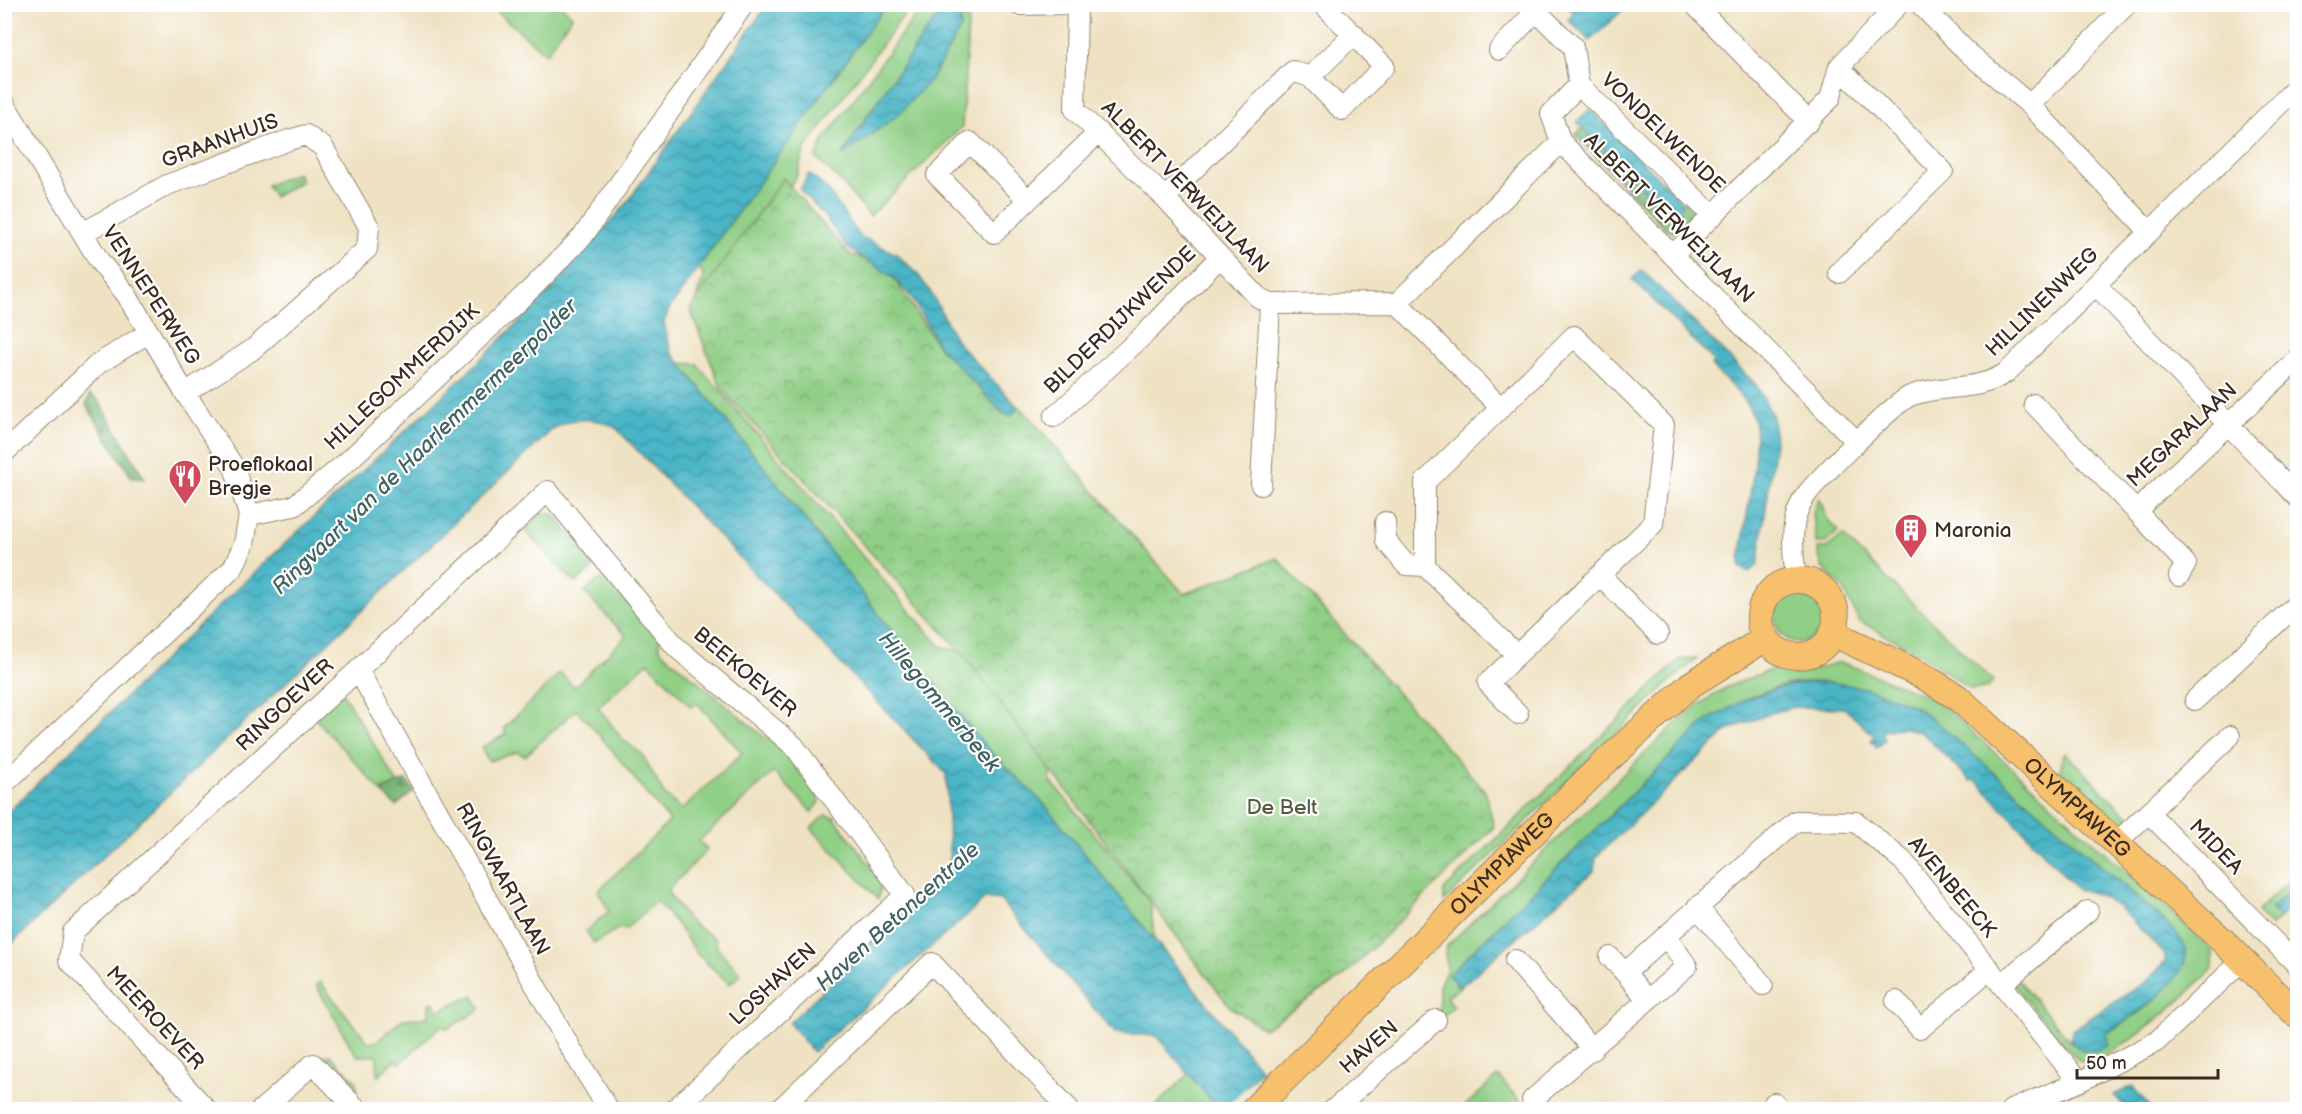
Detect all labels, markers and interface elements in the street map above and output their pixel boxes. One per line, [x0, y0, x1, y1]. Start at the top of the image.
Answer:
street label: VONDELWENDE [1596, 68, 1730, 198]
street label: ALBERT VERWEIJLAAN [1096, 95, 1274, 279]
street label: GRAANHUIS [158, 108, 282, 174]
street label: ALBERT VERWEIJLAAN [1579, 128, 1759, 308]
street label: VENNEPERWEG [97, 221, 206, 370]
street label: BILDERDIJKWENDE [1039, 241, 1201, 399]
street label: HILLINENWEG [1981, 242, 2104, 362]
water label: Ringvaart van de Haarlemmermeerpolder [267, 292, 585, 601]
street label: HILLEGOMMERDIJK [319, 298, 485, 455]
street label: MEGARALAAN [2122, 378, 2242, 492]
place label: Proeflokaal Bregje [208, 452, 313, 501]
restaurant icon: Proeflokaal Bregje [167, 458, 203, 505]
building icon: Maronia [1893, 512, 1929, 559]
place label: Maronia [1934, 518, 2012, 543]
street label: BEEKOEVER [688, 622, 802, 722]
water label: Hillegommerbeek [872, 626, 1006, 779]
street label: RINGOEVER [231, 653, 339, 757]
street label: OLYMPIAWEG [2019, 752, 2136, 863]
park label: De Belt [1246, 795, 1318, 820]
street label: RINGVAARTLAAN [451, 798, 555, 960]
street label: OLYMPIAWEG [1445, 807, 1559, 921]
street label: MIDEA [2184, 814, 2248, 880]
street label: AVENBEECK [1903, 832, 2002, 943]
water label: Haven Betoncentrale [811, 836, 985, 998]
street label: LOSHAVEN [725, 938, 821, 1030]
street label: MEEROEVER [101, 961, 209, 1075]
street label: HAVEN [1335, 1015, 1403, 1079]
scale bar [2077, 1042, 2218, 1080]
text: 50 m [2086, 1053, 2127, 1074]

